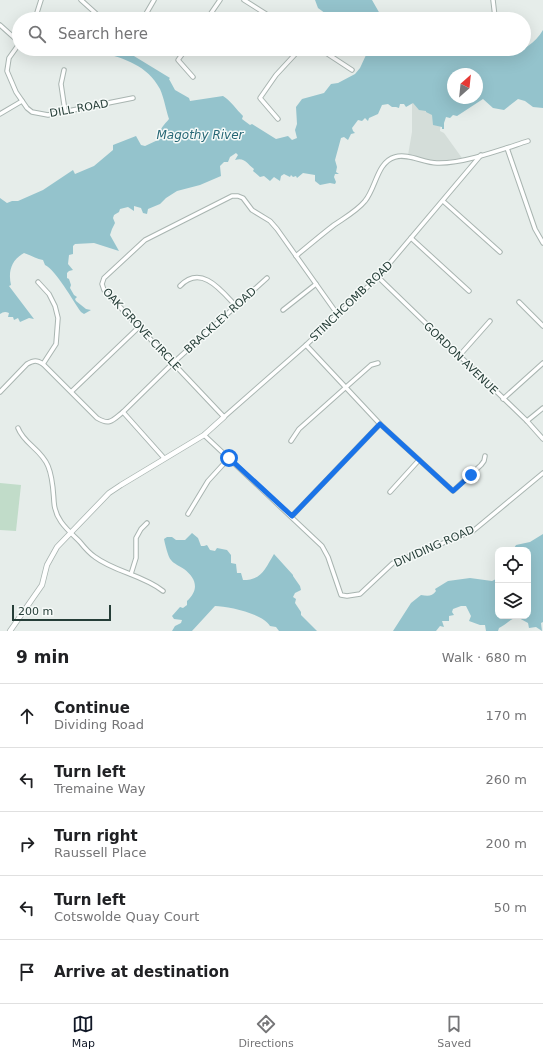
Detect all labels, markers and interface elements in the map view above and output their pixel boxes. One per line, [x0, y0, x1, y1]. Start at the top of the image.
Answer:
search box [12, 12, 531, 56]
icon: search [26, 23, 48, 45]
text: Search here [58, 25, 148, 43]
north arrow [447, 68, 483, 104]
street label: DILL ROAD [49, 97, 110, 120]
water label: Magothy River [157, 128, 245, 142]
street label: STINCHCOMB ROAD [307, 258, 395, 344]
street label: OAK GROVE CIRCLE [100, 285, 183, 373]
street label: BRACKLEY ROAD [182, 285, 259, 356]
street label: GORDON AVENUE [421, 320, 501, 397]
route start [220, 449, 238, 467]
route end [462, 466, 480, 484]
street label: DIVIDING ROAD [392, 523, 476, 570]
map controls [495, 547, 531, 619]
button: locate [495, 547, 531, 583]
button: layers [495, 583, 531, 619]
scale bar [12, 603, 111, 622]
text: 200 m [18, 605, 53, 618]
text: 9 min [16, 647, 69, 667]
text: Walk · 680 m [442, 650, 527, 665]
text: Continue [54, 699, 130, 717]
icon: ahead [16, 705, 38, 727]
text: 170 m [485, 708, 527, 723]
text: Dividing Road [54, 717, 144, 732]
text: Turn left [54, 763, 126, 781]
icon: left [16, 769, 38, 791]
text: 260 m [485, 772, 527, 787]
text: Tremaine Way [54, 781, 145, 796]
text: Turn right [54, 827, 138, 845]
icon: right [16, 833, 38, 855]
text: 200 m [485, 836, 527, 851]
text: Raussell Place [54, 845, 146, 860]
text: Turn left [54, 891, 126, 909]
icon: left [16, 897, 38, 919]
text: 50 m [494, 900, 527, 915]
text: Cotswolde Quay Court [54, 909, 199, 924]
icon: arrive [16, 961, 38, 983]
text: Arrive at destination [54, 963, 229, 981]
tab: Map [72, 1013, 95, 1050]
tab: Directions [238, 1013, 294, 1050]
tab: Saved [437, 1013, 471, 1050]

